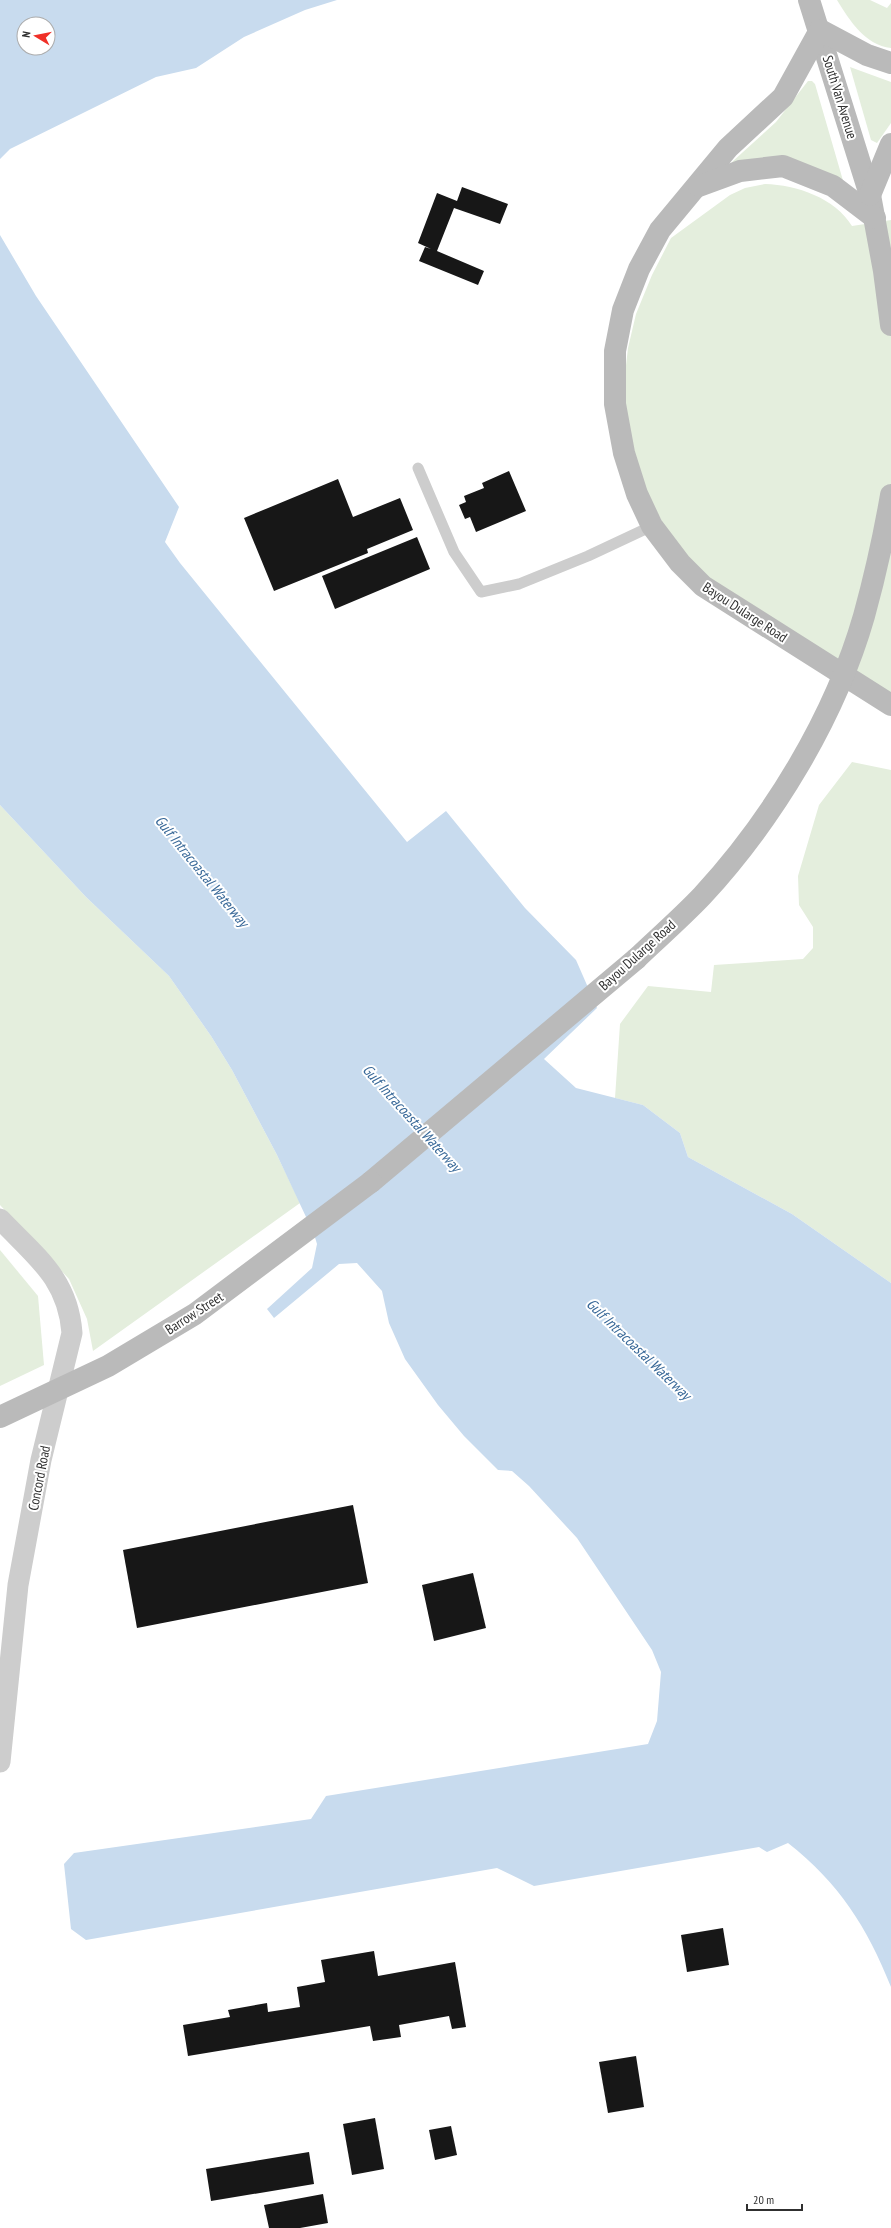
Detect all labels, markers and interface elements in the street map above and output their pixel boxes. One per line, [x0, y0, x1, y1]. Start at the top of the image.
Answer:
north arrow [16, 16, 56, 56]
text: N [19, 30, 34, 38]
street label: South Van Avenue [819, 53, 861, 141]
street label: Bayou Dularge Road [699, 578, 791, 646]
water label: Gulf Intracoastal Waterway [151, 811, 254, 933]
street label: Bayou Dularge Road [595, 916, 679, 994]
water label: Gulf Intracoastal Waterway [359, 1060, 467, 1177]
street label: Barrow Street [162, 1287, 227, 1338]
water label: Gulf Intracoastal Waterway [583, 1294, 697, 1406]
street label: Concord Road [24, 1444, 54, 1512]
scale bar [747, 2186, 802, 2212]
text: 20 m [753, 2192, 774, 2207]

